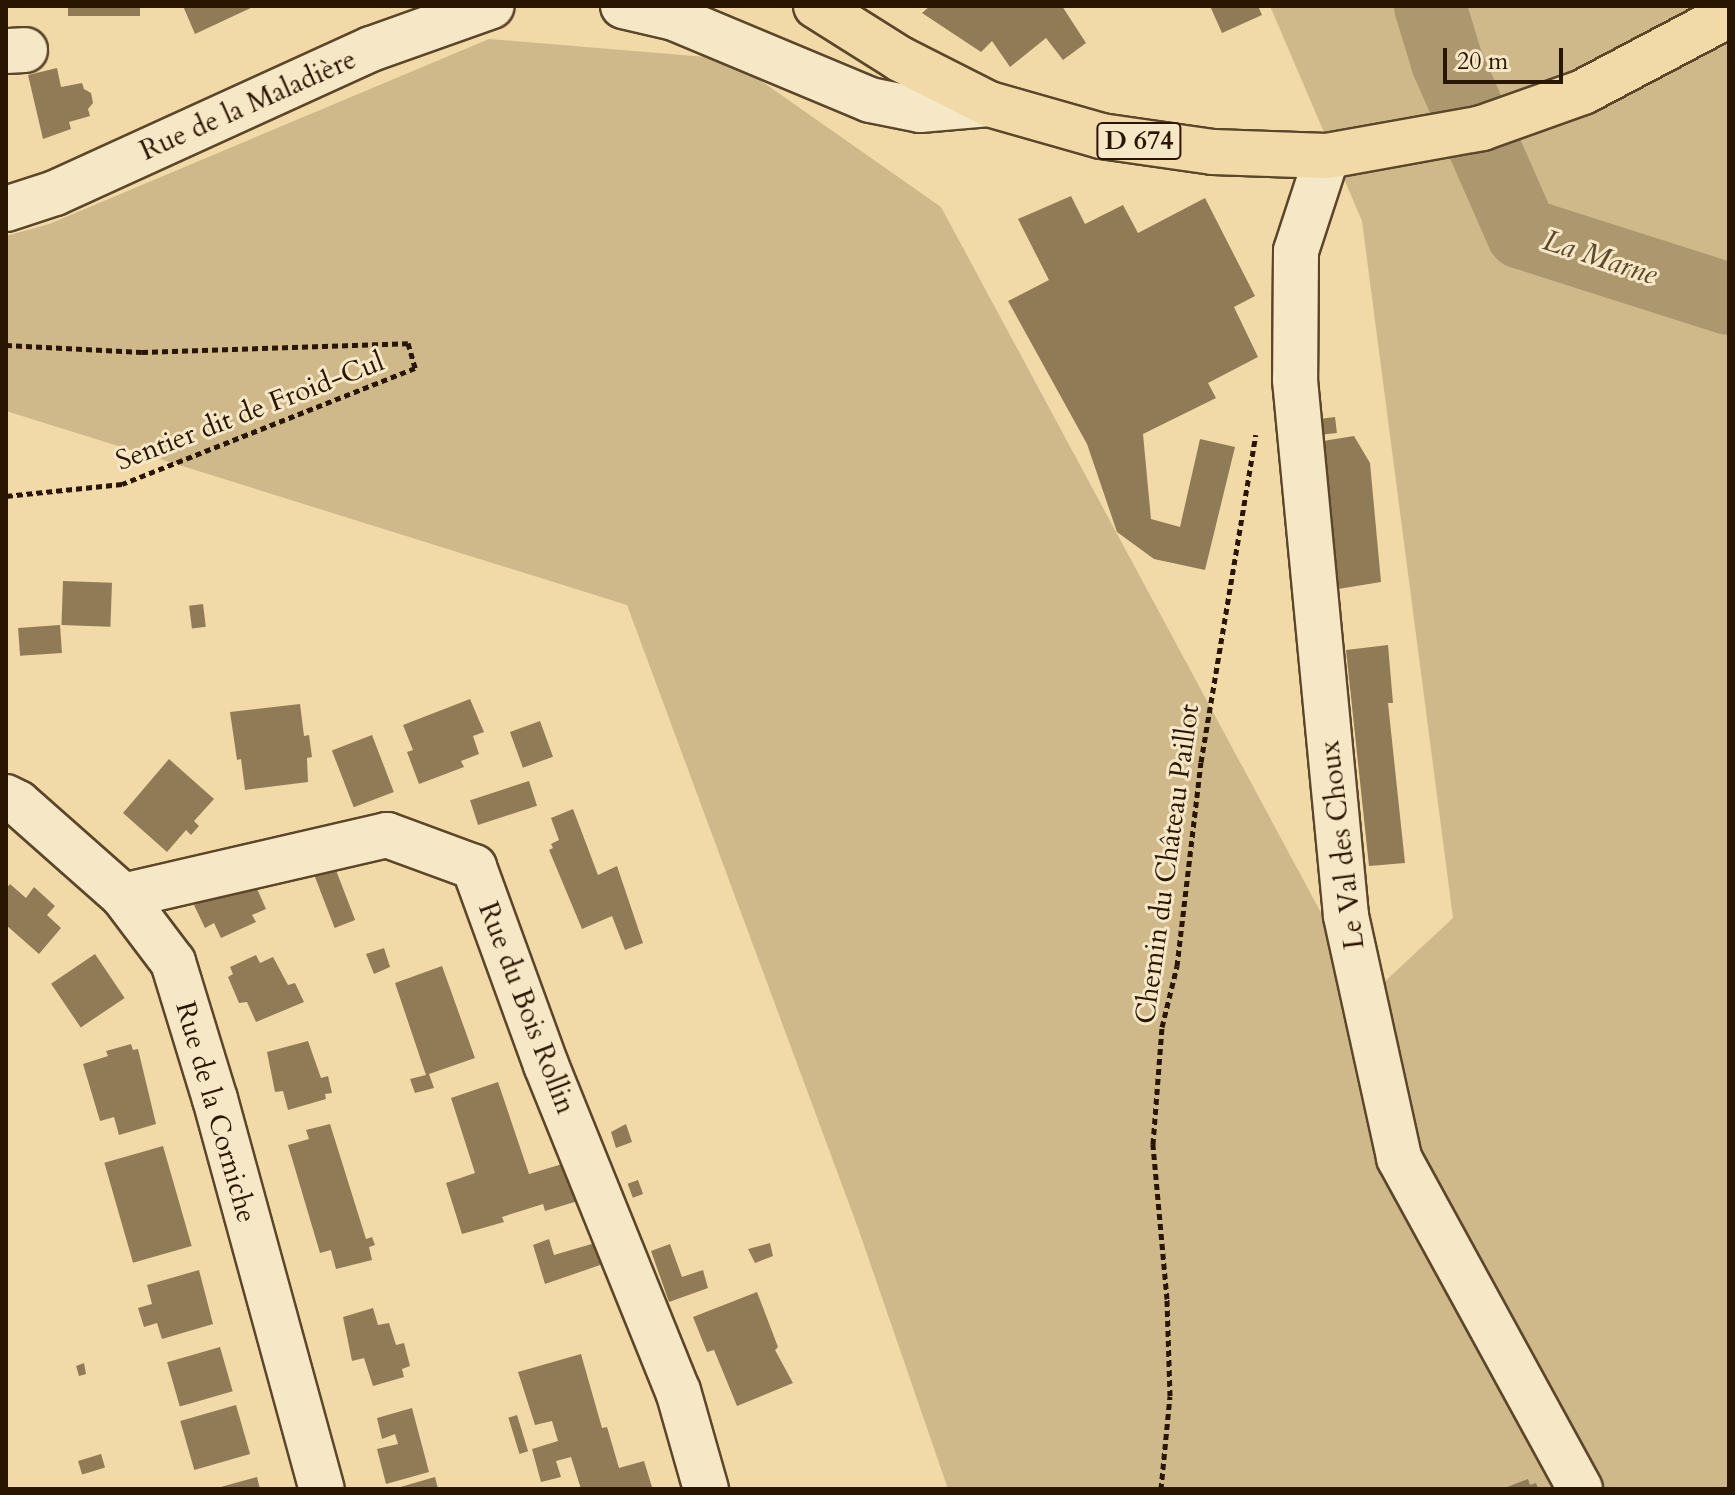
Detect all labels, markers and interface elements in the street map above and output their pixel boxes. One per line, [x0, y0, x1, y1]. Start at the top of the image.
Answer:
scale bar [1447, 32, 1567, 82]
street label: Rue de la Maladière [135, 42, 361, 168]
text: 20 m [1457, 45, 1508, 78]
road number: D 674 [1095, 119, 1183, 163]
water label: La Marne [1538, 223, 1662, 293]
street label: Sentier dit de Froid-Cul [111, 344, 389, 478]
street label: Chemin du Château Paillot [1128, 702, 1206, 1026]
street label: Le Val des Choux [1313, 739, 1371, 951]
street label: Rue du Bois Rollin [471, 897, 583, 1119]
street label: Rue de la Corniche [168, 998, 264, 1226]

